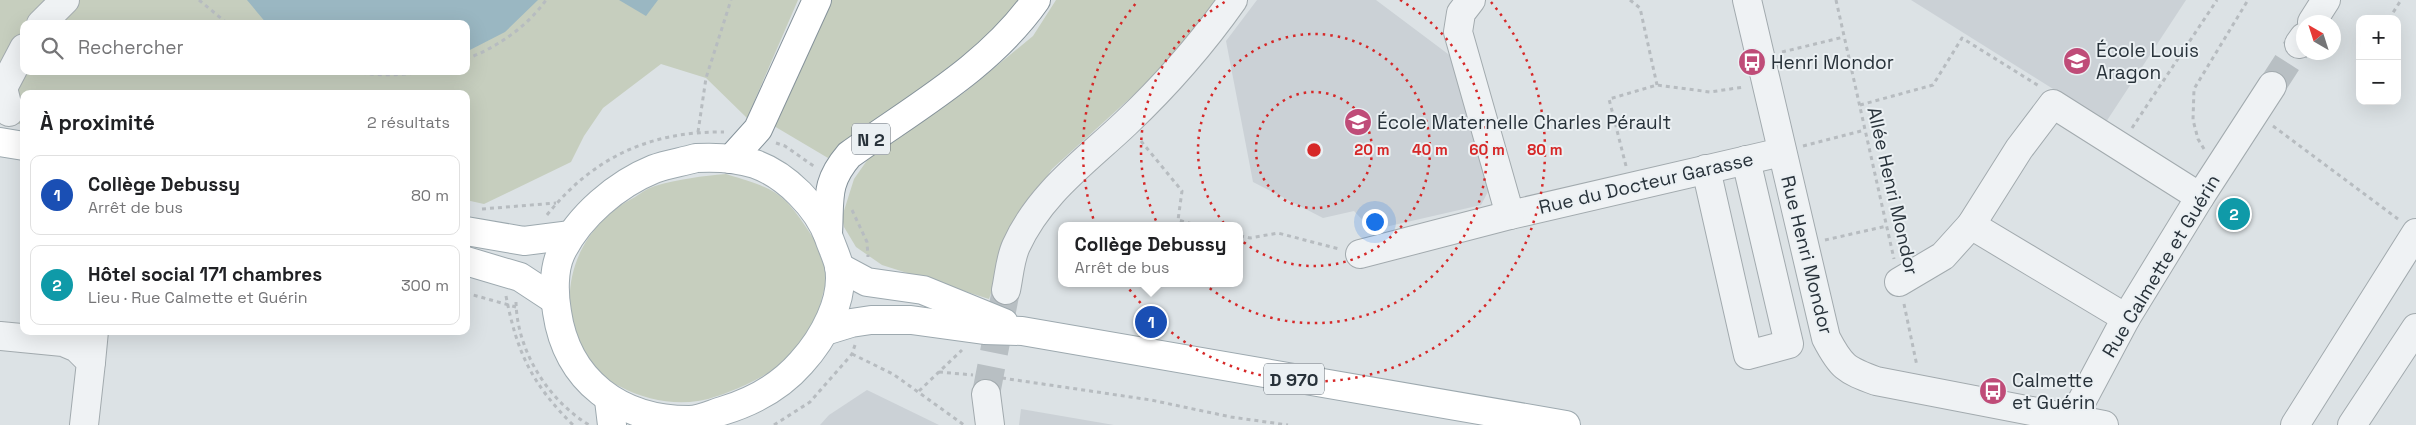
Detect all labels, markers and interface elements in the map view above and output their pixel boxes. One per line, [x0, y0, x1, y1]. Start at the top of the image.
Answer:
north arrow [2296, 15, 2341, 60]
map controls [2356, 15, 2401, 105]
button: + [2356, 15, 2401, 60]
search box [20, 20, 470, 75]
icon: search [38, 34, 66, 62]
text: Rechercher [78, 35, 184, 60]
place label: École Louis Aragon [2096, 38, 2199, 85]
school or university icon: École Louis Aragon [2062, 46, 2092, 76]
bus stop icon: Henri Mondor [1737, 47, 1767, 77]
place label: Henri Mondor [1771, 50, 1894, 75]
button: − [2356, 60, 2401, 105]
street label: Allée Henri Mondor [1862, 105, 1924, 277]
school or university icon: École Maternelle Charles Pérault [1343, 107, 1373, 137]
text: À proximité [40, 109, 155, 136]
place label: École Maternelle Charles Pérault [1377, 110, 1671, 135]
text: 2 résultats [367, 112, 450, 133]
road number: N 2 [852, 124, 890, 154]
text: 20 m [1354, 140, 1390, 159]
text: 40 m [1412, 140, 1448, 159]
text: 60 m [1469, 140, 1505, 159]
text: 80 m [1527, 140, 1563, 159]
centre of rings [1305, 141, 1323, 159]
street label: Rue du Docteur Garasse [1536, 146, 1756, 220]
street label: Rue Calmette et Guérin [2096, 170, 2226, 362]
text: Collège Debussy [88, 172, 240, 197]
street label: Rue Henri Mondor [1775, 173, 1839, 337]
text: 1 [53, 185, 61, 206]
text: 80 m [411, 185, 449, 206]
pin: 2 [2218, 195, 2250, 233]
text: Arrêt de bus [88, 197, 183, 218]
your location [1362, 209, 1388, 235]
popup [1058, 222, 1243, 287]
text: Collège Debussy [1075, 232, 1226, 257]
text: Arrêt de bus [1075, 257, 1169, 278]
text: Hôtel social 171 chambres [88, 262, 322, 287]
text: 2 [52, 275, 62, 296]
text: 300 m [401, 275, 449, 296]
text: Lieu · Rue Calmette et Guérin [88, 287, 308, 308]
pin: 1 [1135, 303, 1167, 341]
road number: D 970 [1264, 364, 1324, 394]
place label: Calmette et Guérin [2012, 368, 2095, 415]
bus stop icon: Calmette et Guérin [1978, 376, 2008, 406]

